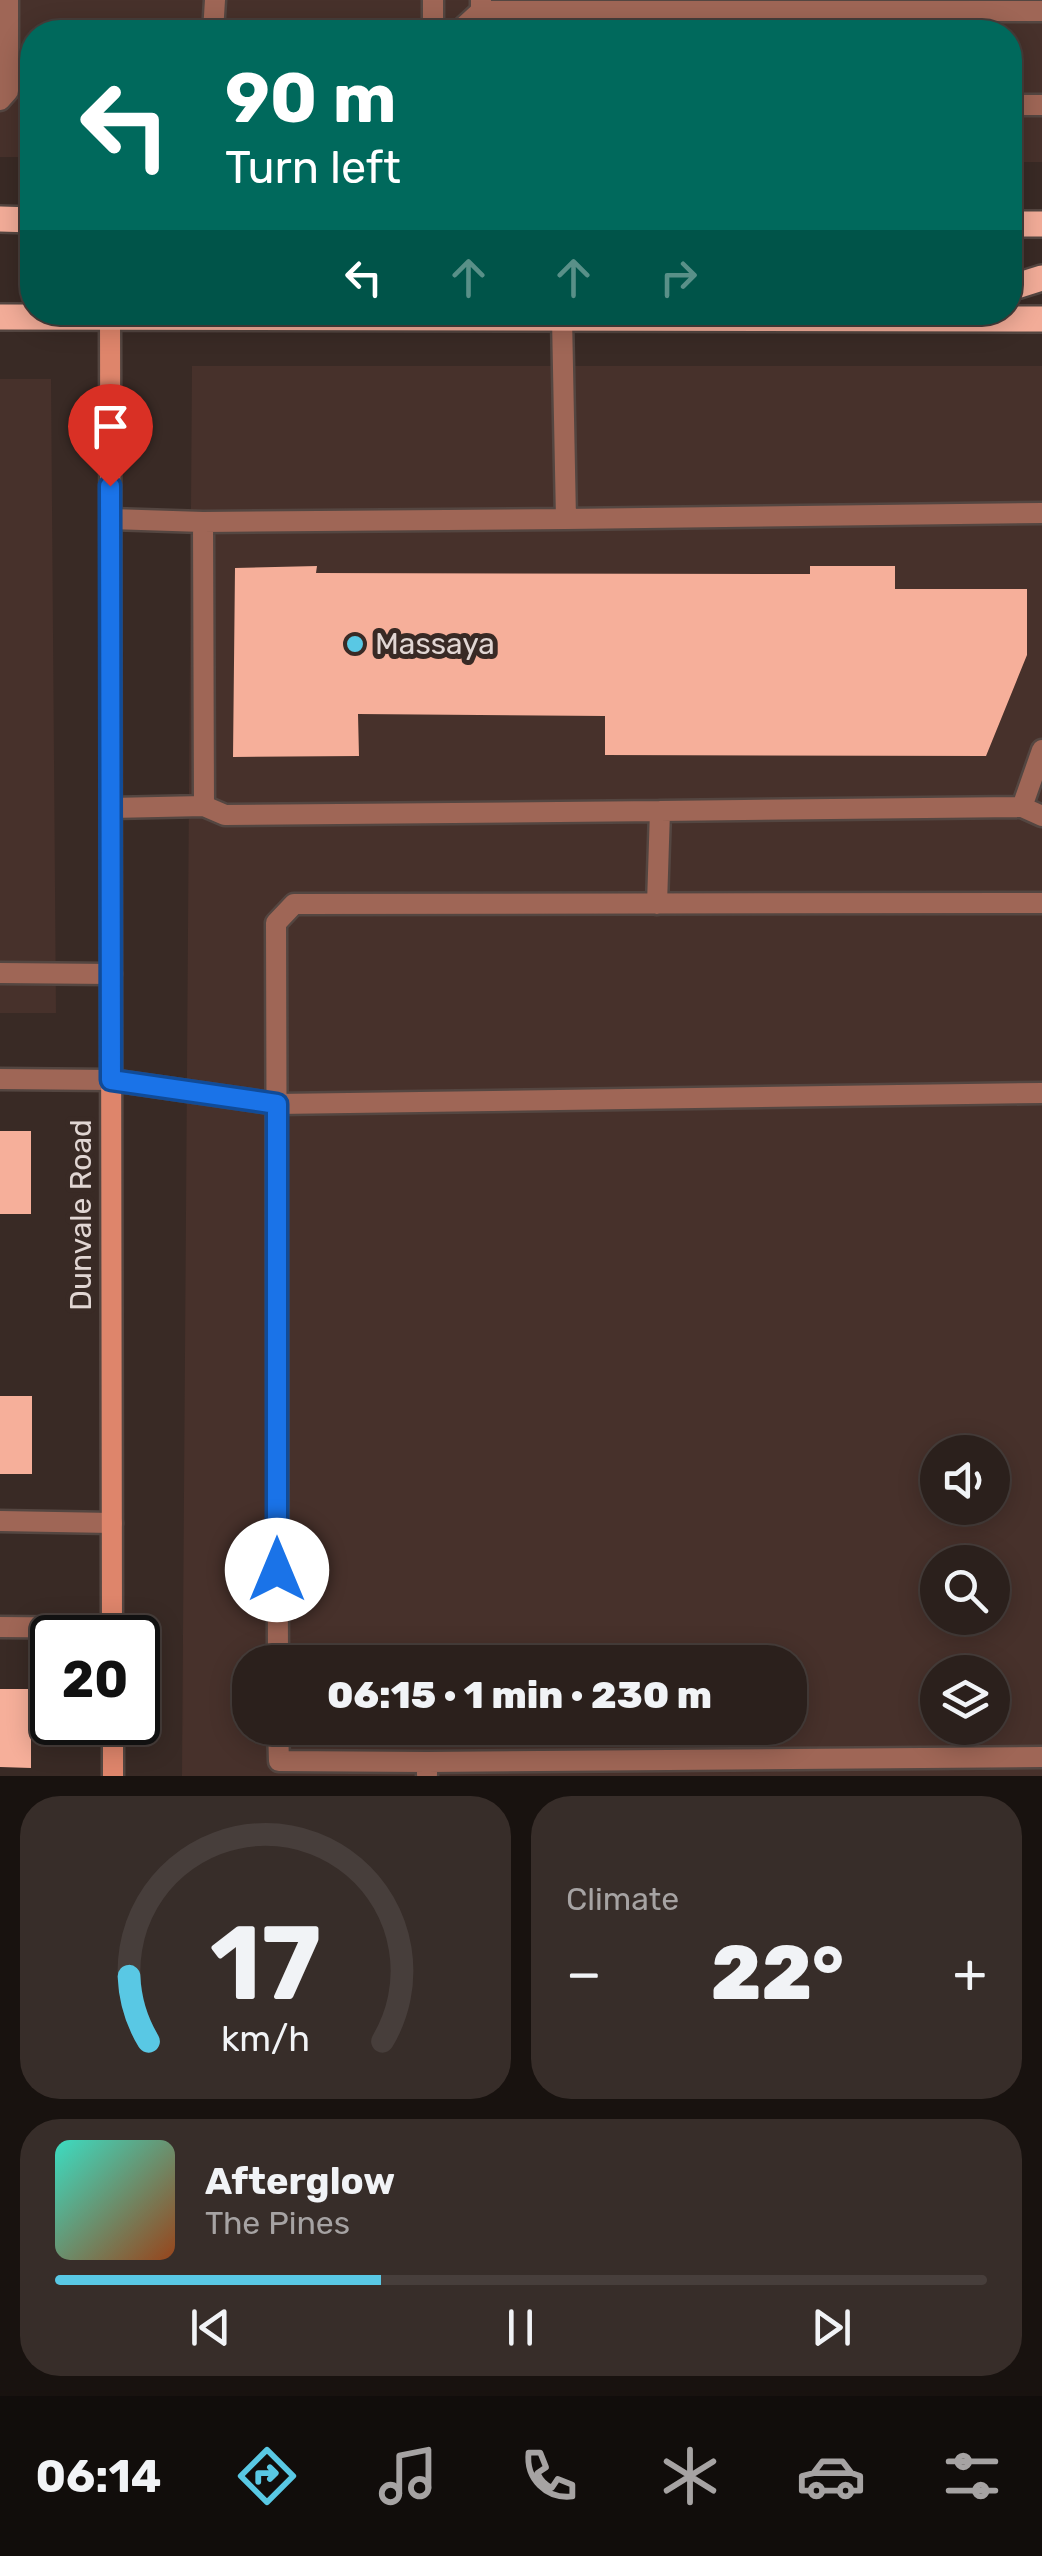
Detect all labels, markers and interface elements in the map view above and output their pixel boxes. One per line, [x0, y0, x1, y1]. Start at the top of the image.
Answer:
text: 90 m [225, 57, 397, 140]
icon: left [60, 60, 190, 190]
text: Turn left [225, 141, 401, 194]
icon: left [336, 250, 391, 305]
icon: ahead [441, 250, 496, 305]
icon: ahead [546, 250, 601, 305]
icon: right [651, 250, 706, 305]
pin [68, 384, 153, 487]
icon: arrive [83, 399, 138, 454]
place label: Massaya [375, 626, 495, 662]
marker: Massaya [344, 633, 366, 655]
street label: Dunvale Road [63, 1119, 99, 1311]
map controls [920, 1435, 1010, 1745]
button: sound [920, 1435, 1010, 1525]
position arrow [225, 1518, 329, 1622]
button: search [920, 1545, 1010, 1635]
speed limit sign: 20 [30, 1615, 160, 1745]
button: layers [920, 1655, 1010, 1745]
text: 06:15 · 1 min · 230 m [327, 1672, 712, 1718]
text: Climate [566, 1880, 679, 1918]
text: 17 [210, 1902, 321, 2025]
text: 22° [711, 1929, 844, 2018]
text: − [566, 1941, 602, 2006]
text: + [953, 1941, 987, 2006]
text: km/h [221, 2018, 310, 2060]
text: Afterglow [205, 2158, 395, 2204]
text: The Pines [205, 2204, 350, 2242]
icon: previous [183, 2300, 238, 2355]
icon: pause [493, 2300, 548, 2355]
icon: next [804, 2300, 859, 2355]
icon: directions [232, 2441, 302, 2511]
icon: music [373, 2441, 443, 2511]
icon: phone [514, 2441, 584, 2511]
icon: climate [655, 2441, 725, 2511]
icon: car [796, 2441, 866, 2511]
icon: filters [937, 2441, 1007, 2511]
text: 06:14 [35, 2450, 162, 2503]

